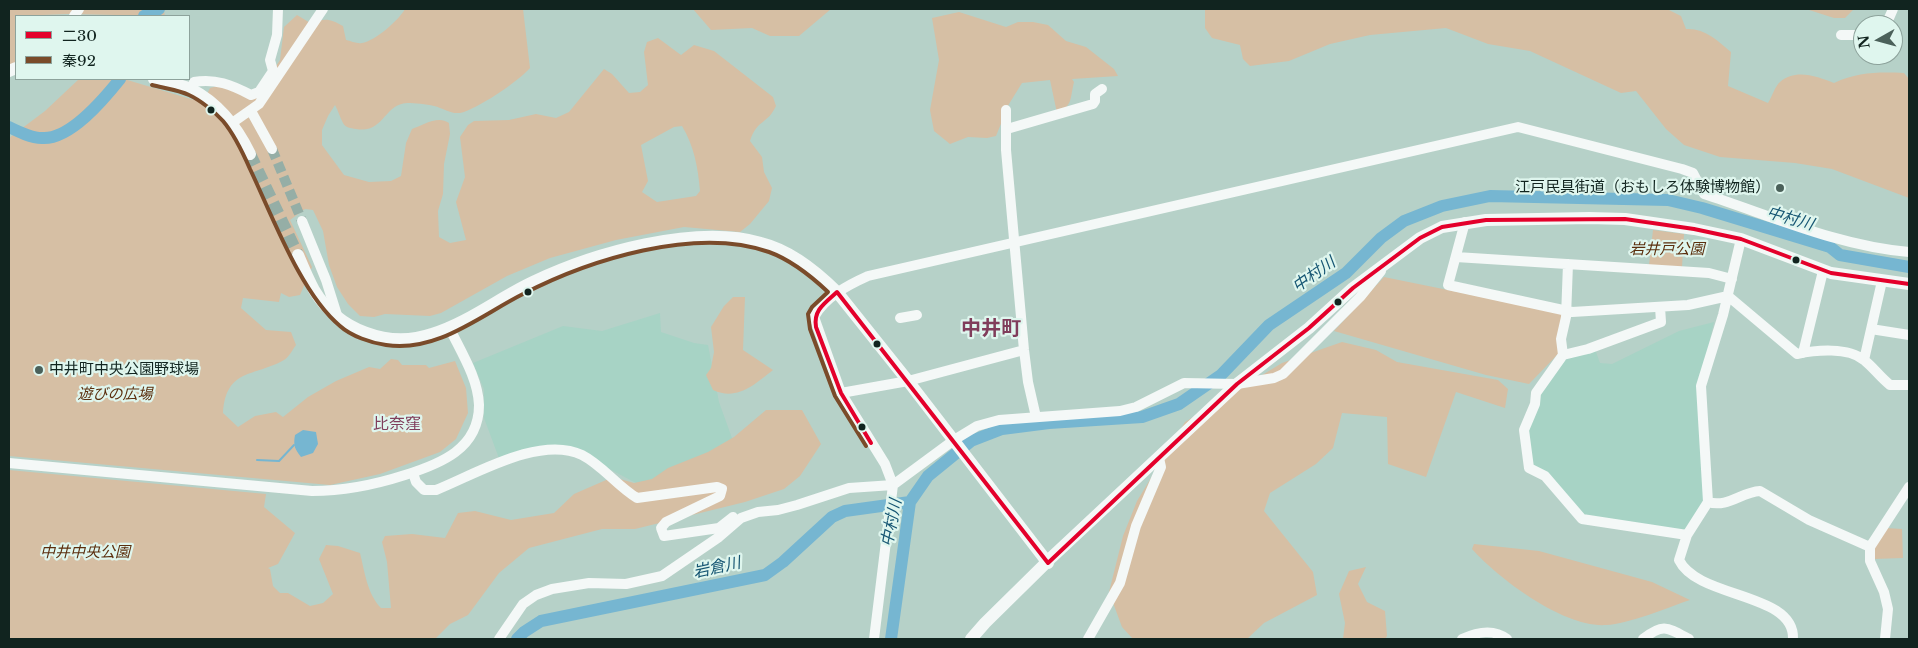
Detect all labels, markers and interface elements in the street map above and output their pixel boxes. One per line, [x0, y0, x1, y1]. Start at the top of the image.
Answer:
legend [15, 15, 190, 80]
north arrow [1853, 15, 1903, 65]
text: 二30 [62, 26, 97, 45]
text: N [1854, 34, 1874, 49]
text: 秦92 [62, 51, 96, 70]
unlabelled marker [206, 105, 216, 115]
place label: 江戸民具街道（おもしろ体験博物館） [1515, 179, 1770, 197]
marker: 江戸民具街道（おもしろ体験博物館） [1774, 182, 1786, 194]
water label: 中村川 [1764, 203, 1816, 235]
park label: 岩井戸公園 [1630, 241, 1704, 259]
water label: 中村川 [1289, 253, 1339, 297]
unlabelled marker [1791, 255, 1801, 265]
unlabelled marker [523, 287, 533, 297]
unlabelled marker [1333, 297, 1343, 307]
district label: 中井町 [961, 317, 1021, 341]
unlabelled marker [872, 339, 882, 349]
place label: 中井町中央公園野球場 [49, 361, 199, 379]
marker: 中井町中央公園野球場 [33, 364, 45, 376]
park label: 遊びの広場 [78, 386, 152, 404]
district label: 比奈窪 [373, 414, 421, 434]
unlabelled marker [857, 422, 867, 432]
water label: 中村川 [878, 498, 906, 548]
park label: 中井中央公園 [40, 544, 130, 562]
water label: 岩倉川 [692, 554, 742, 582]

